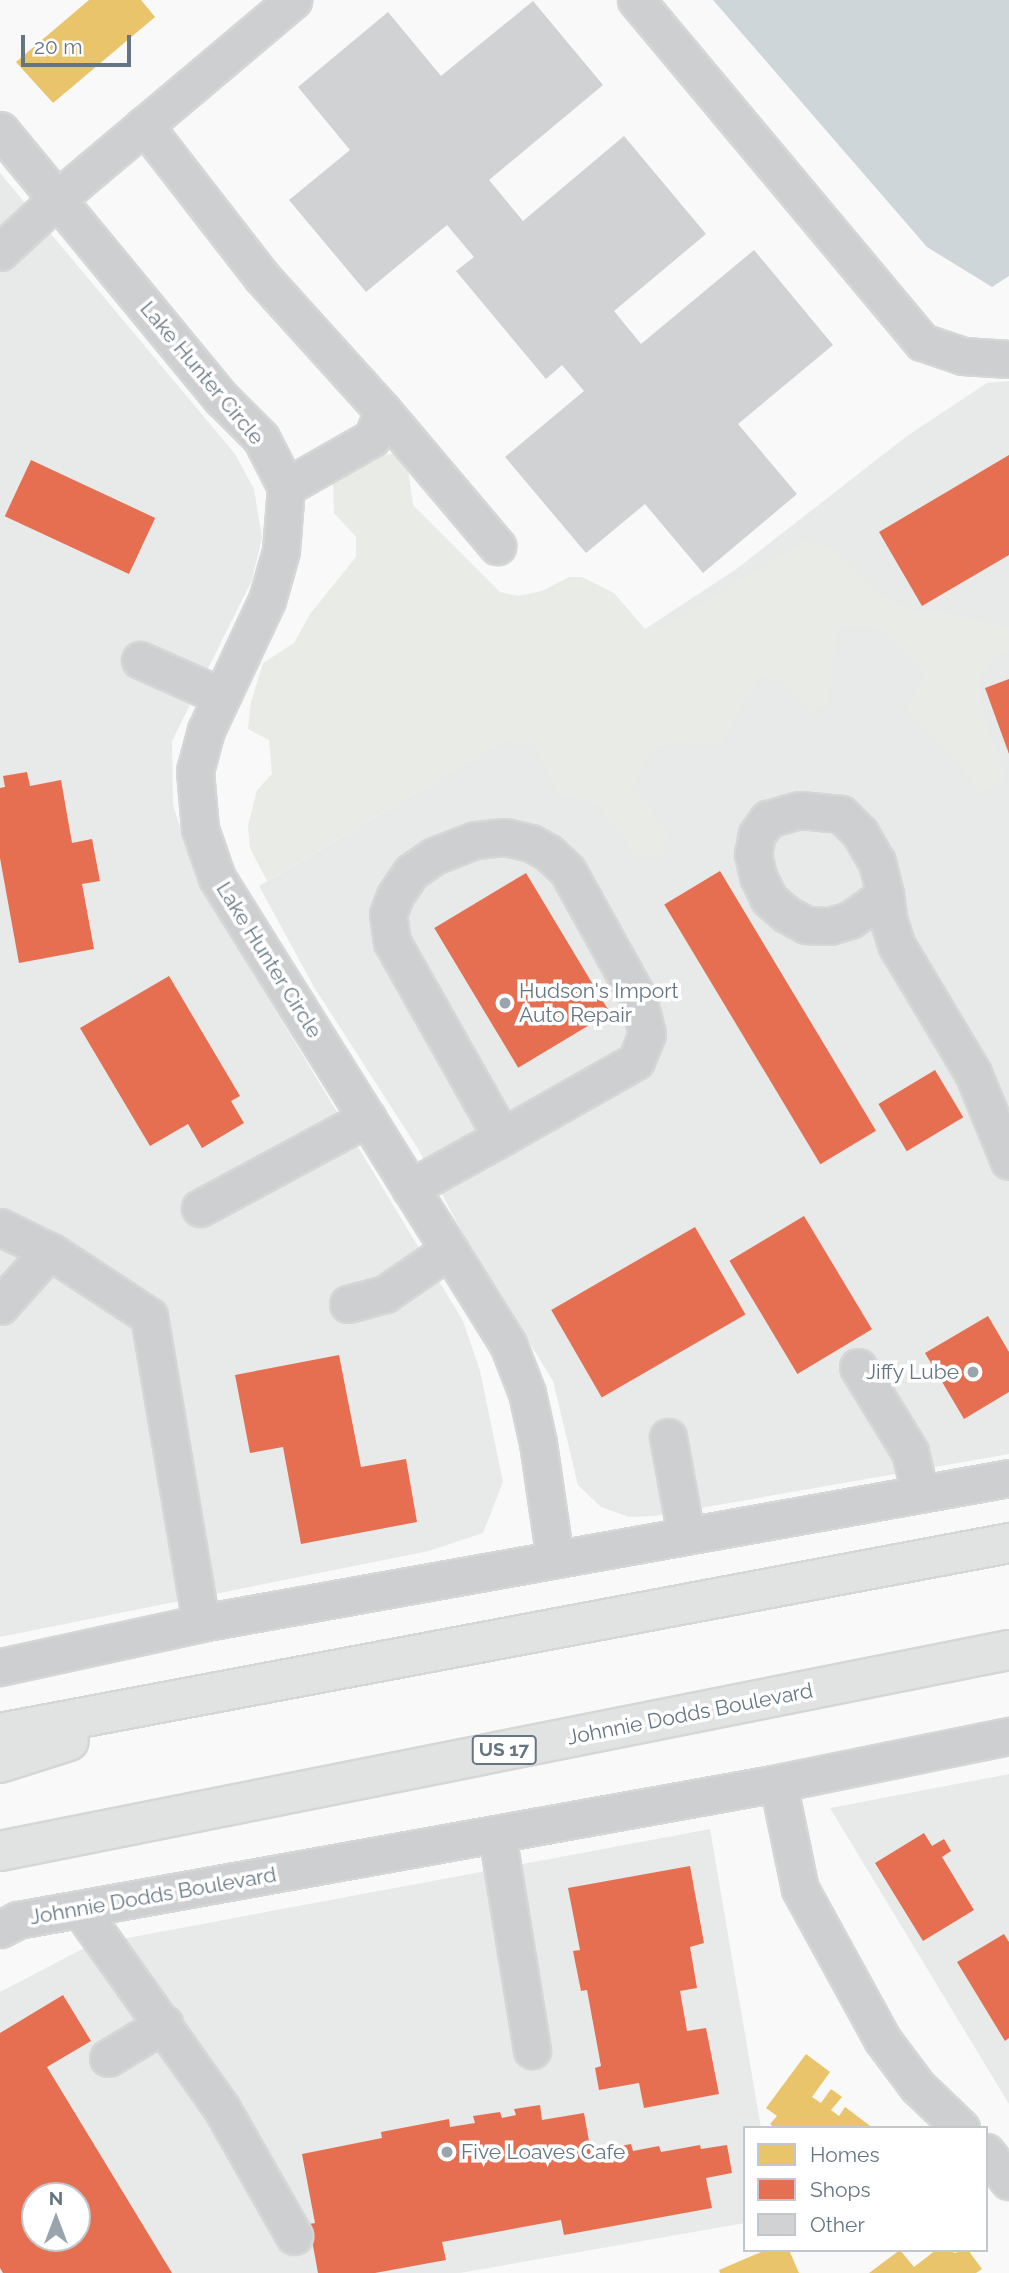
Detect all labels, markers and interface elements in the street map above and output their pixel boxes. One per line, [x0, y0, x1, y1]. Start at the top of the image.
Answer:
scale bar [24, 21, 135, 65]
text: 20 m [34, 34, 82, 59]
street label: Lake Hunter Circle [135, 296, 269, 450]
street label: Lake Hunter Circle [211, 877, 327, 1043]
place label: Hudson's Import Auto Repair [519, 978, 679, 1028]
marker: Hudson's Import Auto Repair [497, 995, 513, 1011]
place label: Jiffy Lube [865, 1359, 959, 1385]
marker: Jiffy Lube [965, 1364, 981, 1380]
street label: Johnnie Dodds Boulevard [565, 1678, 815, 1750]
road number: US 17 [471, 1734, 537, 1766]
street label: Johnnie Dodds Boulevard [28, 1862, 278, 1930]
legend [743, 2126, 988, 2252]
place label: Five Loaves Cafe [461, 2139, 625, 2165]
text: Homes [810, 2142, 880, 2167]
marker: Five Loaves Cafe [439, 2144, 455, 2160]
text: Shops [810, 2177, 871, 2202]
north arrow [21, 2182, 91, 2252]
text: N [49, 2187, 63, 2209]
text: Other [810, 2212, 865, 2237]

